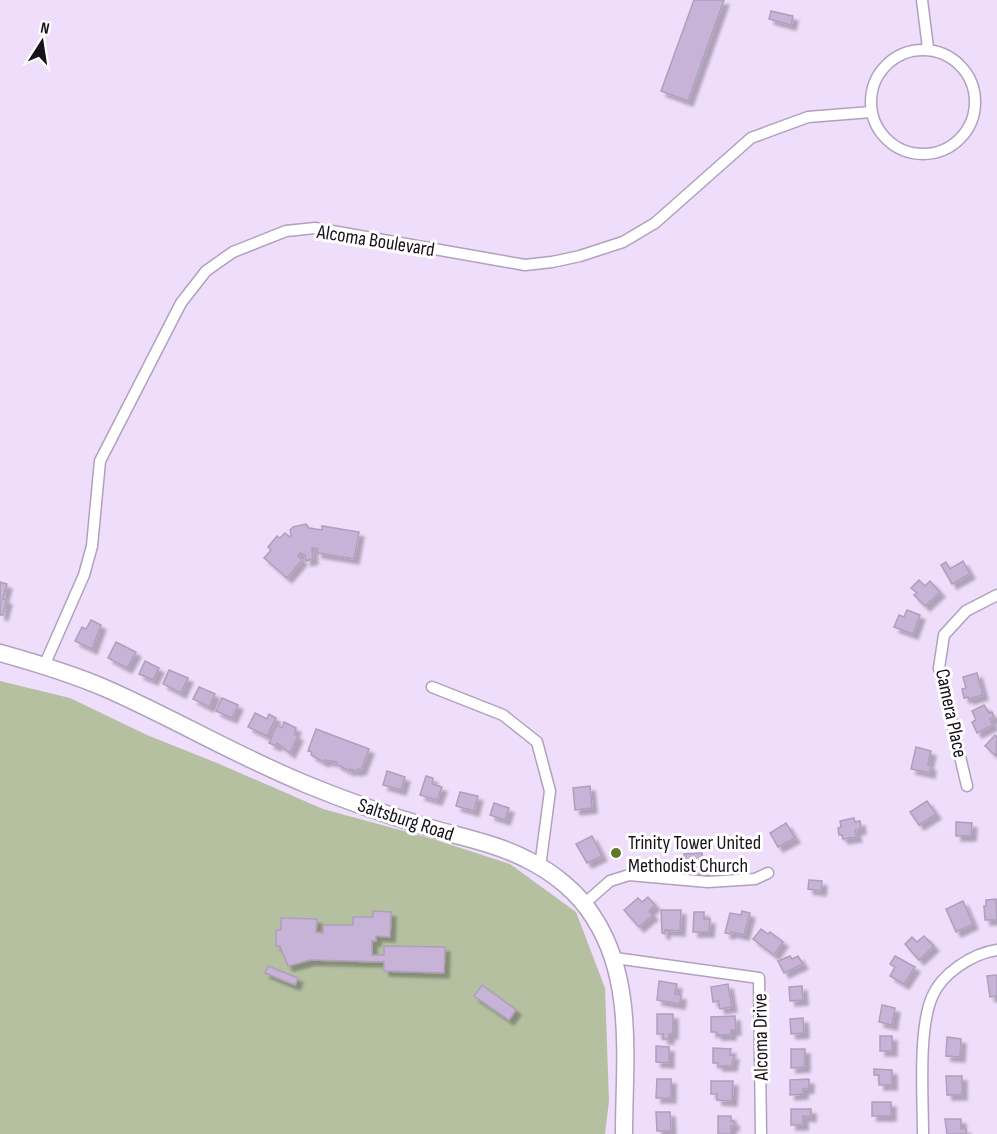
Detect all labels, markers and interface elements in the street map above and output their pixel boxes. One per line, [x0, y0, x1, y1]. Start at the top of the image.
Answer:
north arrow [12, 12, 72, 72]
text: N [39, 19, 51, 39]
street label: Alcoma Boulevard [314, 220, 436, 262]
street label: Camera Place [930, 667, 972, 760]
street label: Saltsburg Road [355, 793, 457, 847]
place label: Trinity Tower United Methodist Church [628, 831, 761, 878]
marker: Trinity Tower United Methodist Church [609, 846, 623, 860]
street label: Alcoma Drive [748, 993, 774, 1082]

